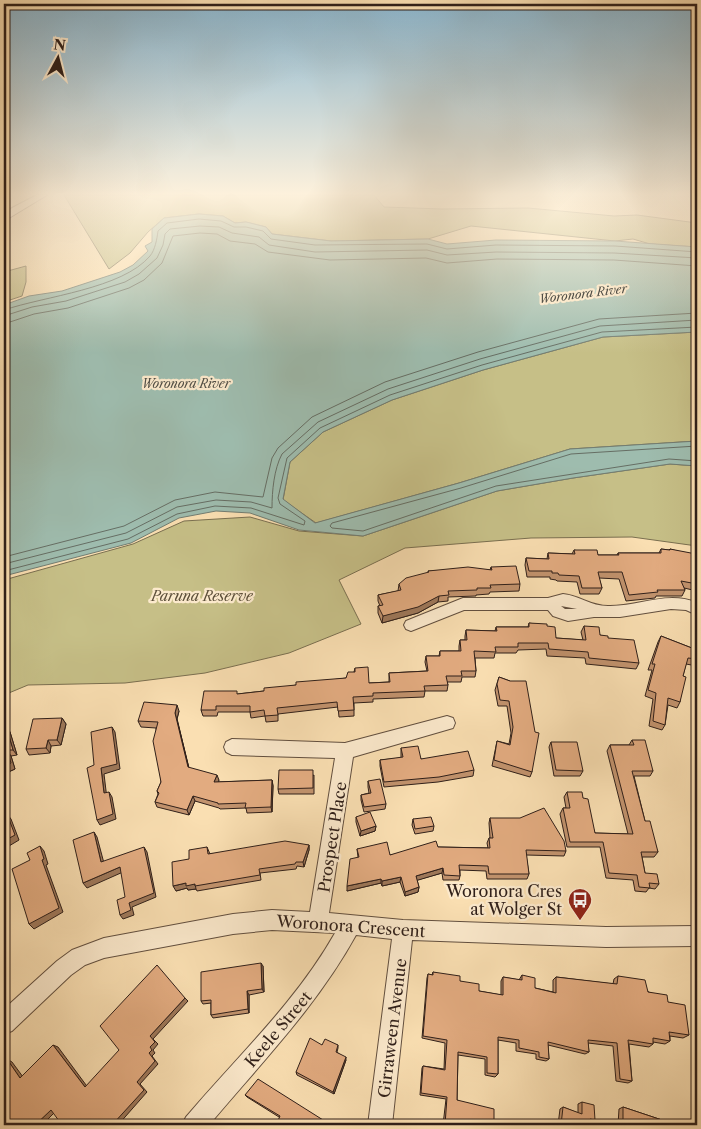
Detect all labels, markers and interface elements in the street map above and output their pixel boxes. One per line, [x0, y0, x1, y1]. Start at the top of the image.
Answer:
north arrow [32, 32, 82, 82]
text: N [52, 35, 67, 55]
water label: Woronora River [538, 280, 629, 306]
water label: Woronora River [142, 376, 232, 391]
park label: Paruna Reserve [150, 587, 254, 605]
street label: Prospect Place [313, 780, 351, 894]
place label: Woronora Cres at Wolger St [445, 881, 562, 919]
bus stop icon: Woronora Cres at Wolger St [567, 887, 593, 921]
street label: Woronora Crescent [275, 911, 426, 941]
street label: Girraween Avenue [374, 957, 410, 1099]
street label: Keele Street [240, 987, 316, 1071]

